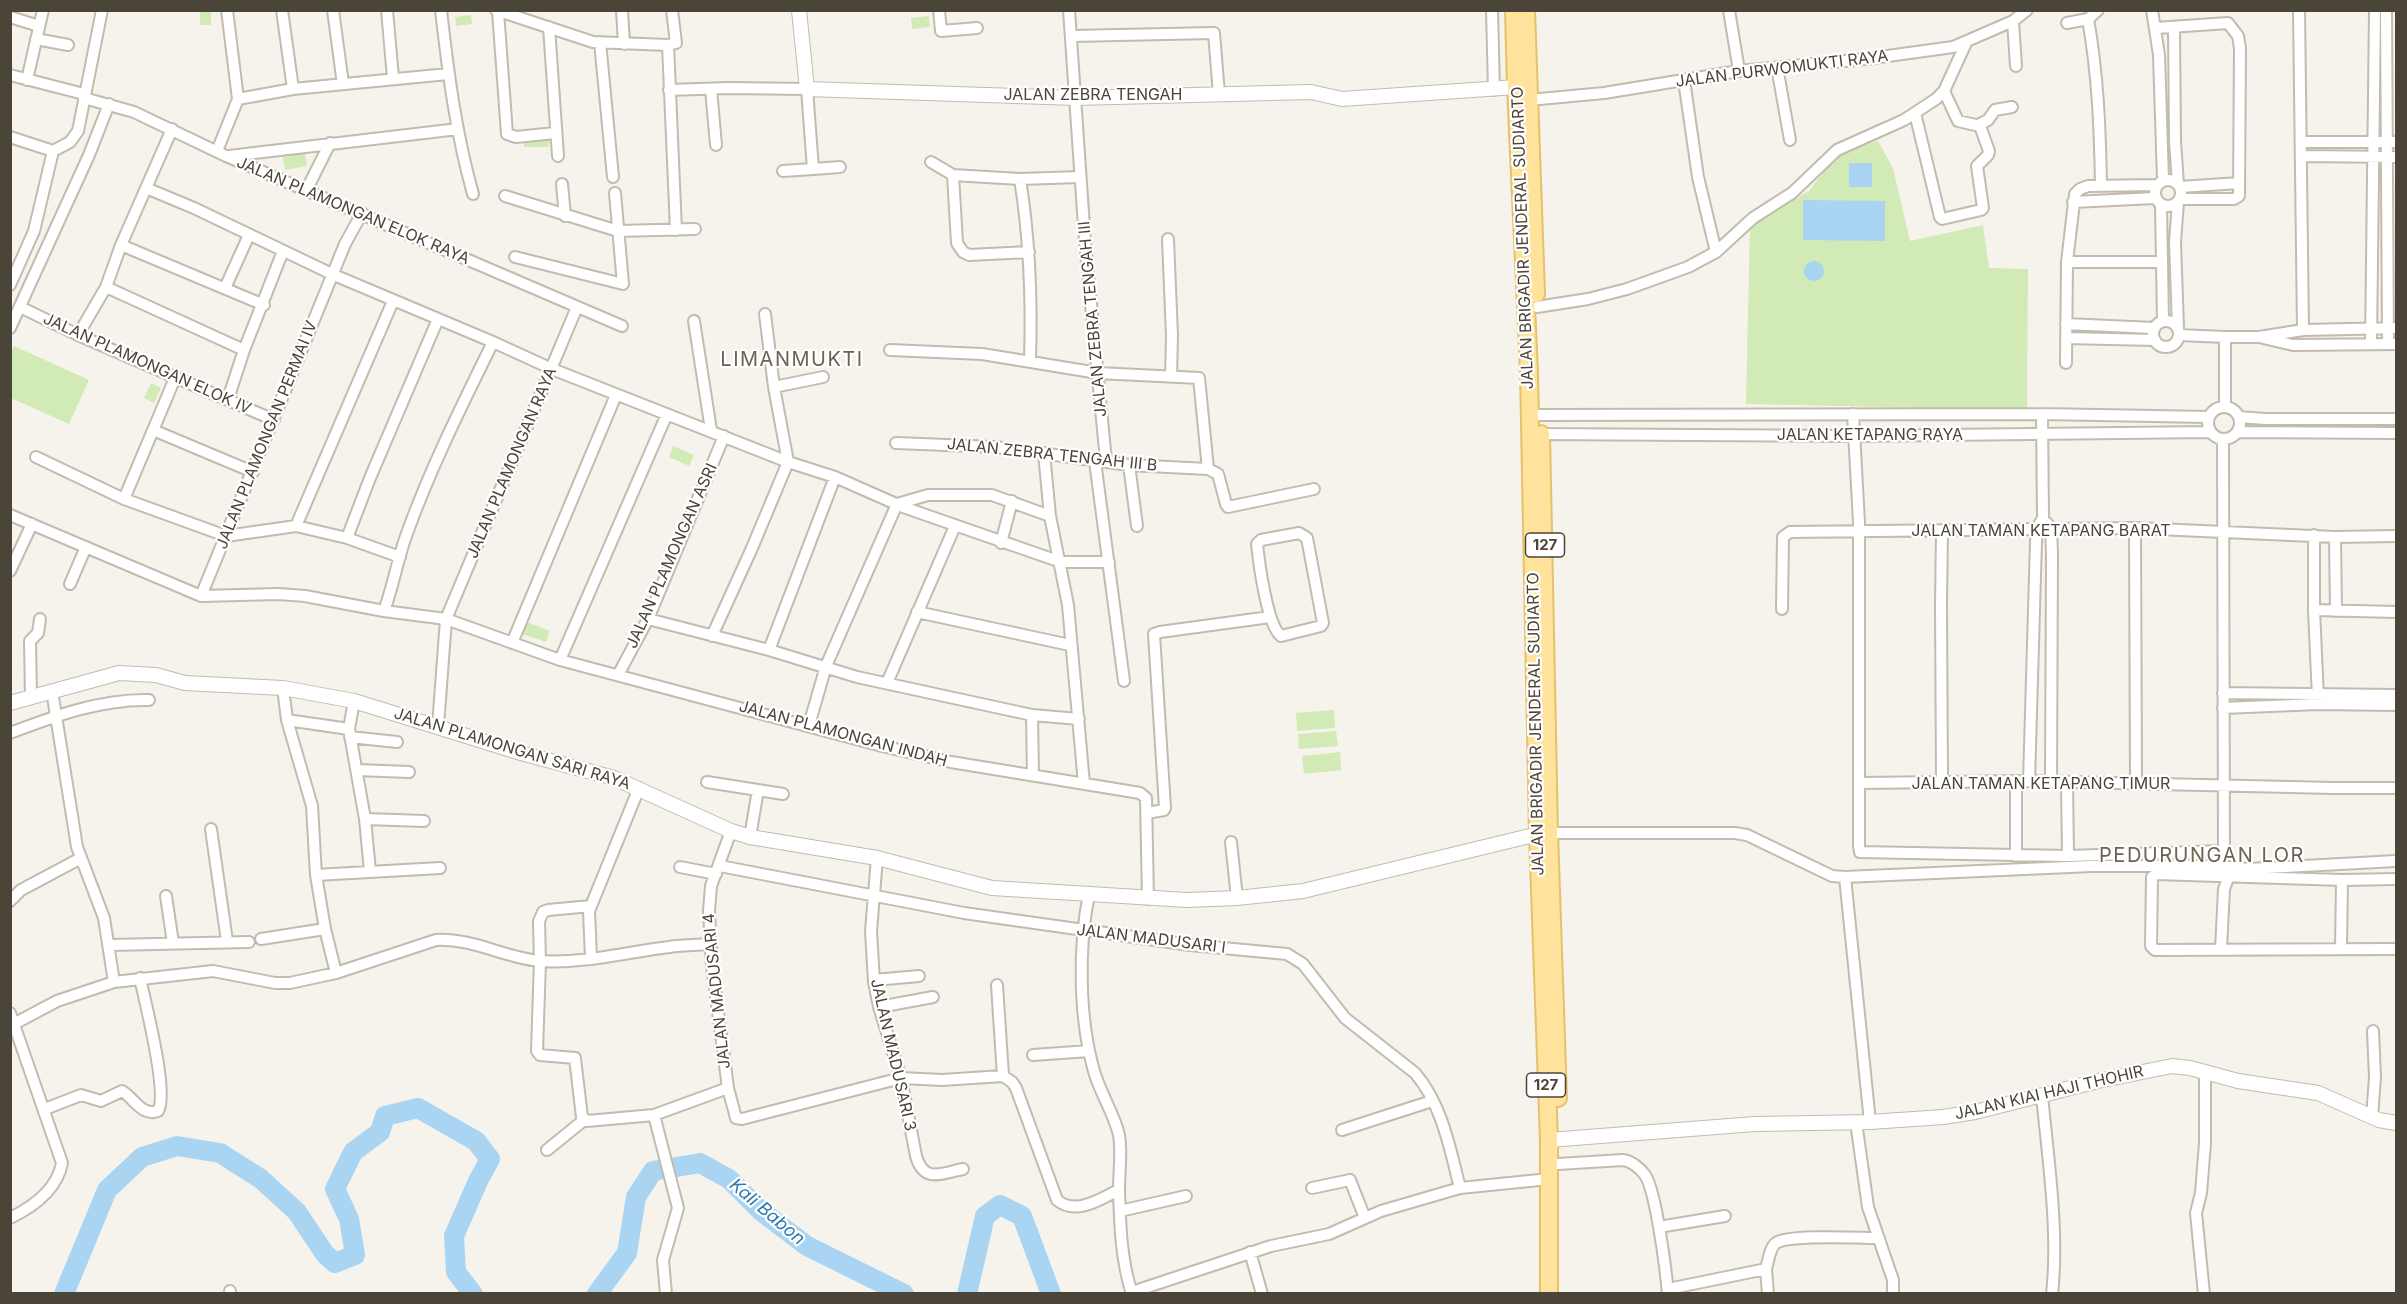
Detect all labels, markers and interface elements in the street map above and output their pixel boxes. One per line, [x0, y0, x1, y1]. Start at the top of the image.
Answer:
street label: JALAN PURWOMUKTI RAYA [1675, 46, 1889, 92]
street label: JALAN ZEBRA TENGAH [1004, 85, 1182, 105]
street label: JALAN BRIGADIR JENDERAL SUDIARTO [1508, 86, 1538, 390]
street label: JALAN PLAMONGAN ELOK RAYA [234, 153, 472, 269]
street label: JALAN ZEBRA TENGAH III [1075, 220, 1111, 418]
street label: JALAN PLAMONGAN ELOK IV [40, 309, 254, 419]
street label: JALAN PLAMONGAN PERMAI IV [212, 318, 322, 552]
district label: LIMANMUKTI [720, 348, 864, 372]
street label: JALAN PLAMONGAN RAYA [463, 365, 561, 561]
street label: JALAN KETAPANG RAYA [1777, 425, 1963, 445]
street label: JALAN ZEBRA TENGAH III B [946, 434, 1158, 476]
street label: JALAN PLAMONGAN ASRI [622, 460, 722, 652]
street label: JALAN TAMAN KETAPANG BARAT [1911, 521, 2171, 541]
road number: 127 [1526, 533, 1564, 557]
street label: JALAN BRIGADIR JENDERAL SUDIARTO [1524, 572, 1548, 876]
street label: JALAN PLAMONGAN INDAH [737, 697, 949, 771]
street label: JALAN PLAMONGAN SARI RAYA [392, 704, 632, 794]
street label: JALAN TAMAN KETAPANG TIMUR [1912, 774, 2170, 794]
district label: PEDURUNGAN LOR [2099, 844, 2305, 868]
street label: JALAN MADUSARI 4 [699, 912, 735, 1070]
street label: JALAN MADUSARI I [1075, 920, 1227, 958]
street label: JALAN MADUSARI 3 [866, 977, 920, 1133]
street label: JALAN KIAI HAJI THOHIR [1953, 1062, 2145, 1124]
road number: 127 [1526, 1073, 1566, 1097]
water label: Kali Babon [725, 1174, 809, 1250]

